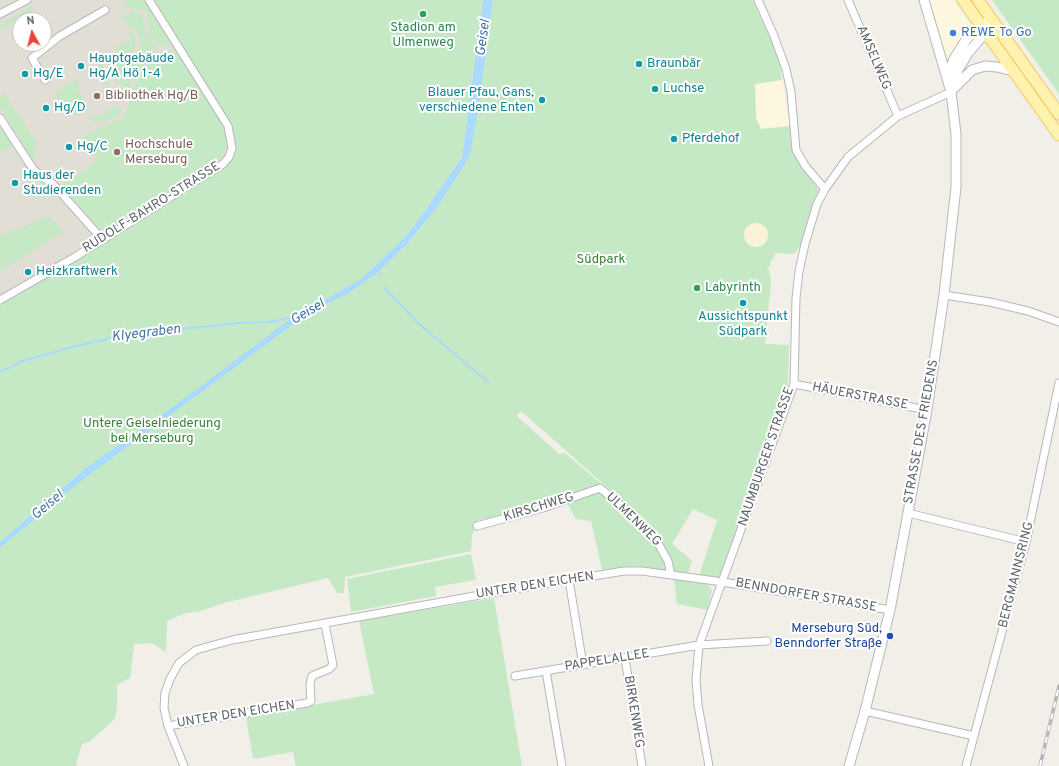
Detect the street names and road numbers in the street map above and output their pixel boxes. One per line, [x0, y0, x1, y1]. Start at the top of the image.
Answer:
street label: AMSELWEG [852, 23, 894, 93]
street label: RUDOLF-BAHRO-STRASSE [80, 159, 224, 257]
street label: STRASSE DES FRIEDENS [902, 359, 942, 505]
street label: HÄUERSTRASSE [811, 380, 909, 414]
street label: NAUMBURGER STRASSE [736, 385, 798, 529]
street label: KIRSCHWEG [502, 490, 576, 526]
street label: ULMENWEG [602, 490, 664, 550]
street label: BERGMANNSRING [996, 520, 1038, 630]
street label: UNTER DEN EICHEN [475, 569, 595, 603]
street label: BENNDORFER STRASSE [734, 576, 878, 616]
street label: PAPPELALLEE [564, 647, 650, 675]
street label: BIRKENWEG [620, 675, 646, 749]
street label: UNTER DEN EICHEN [176, 698, 296, 732]

